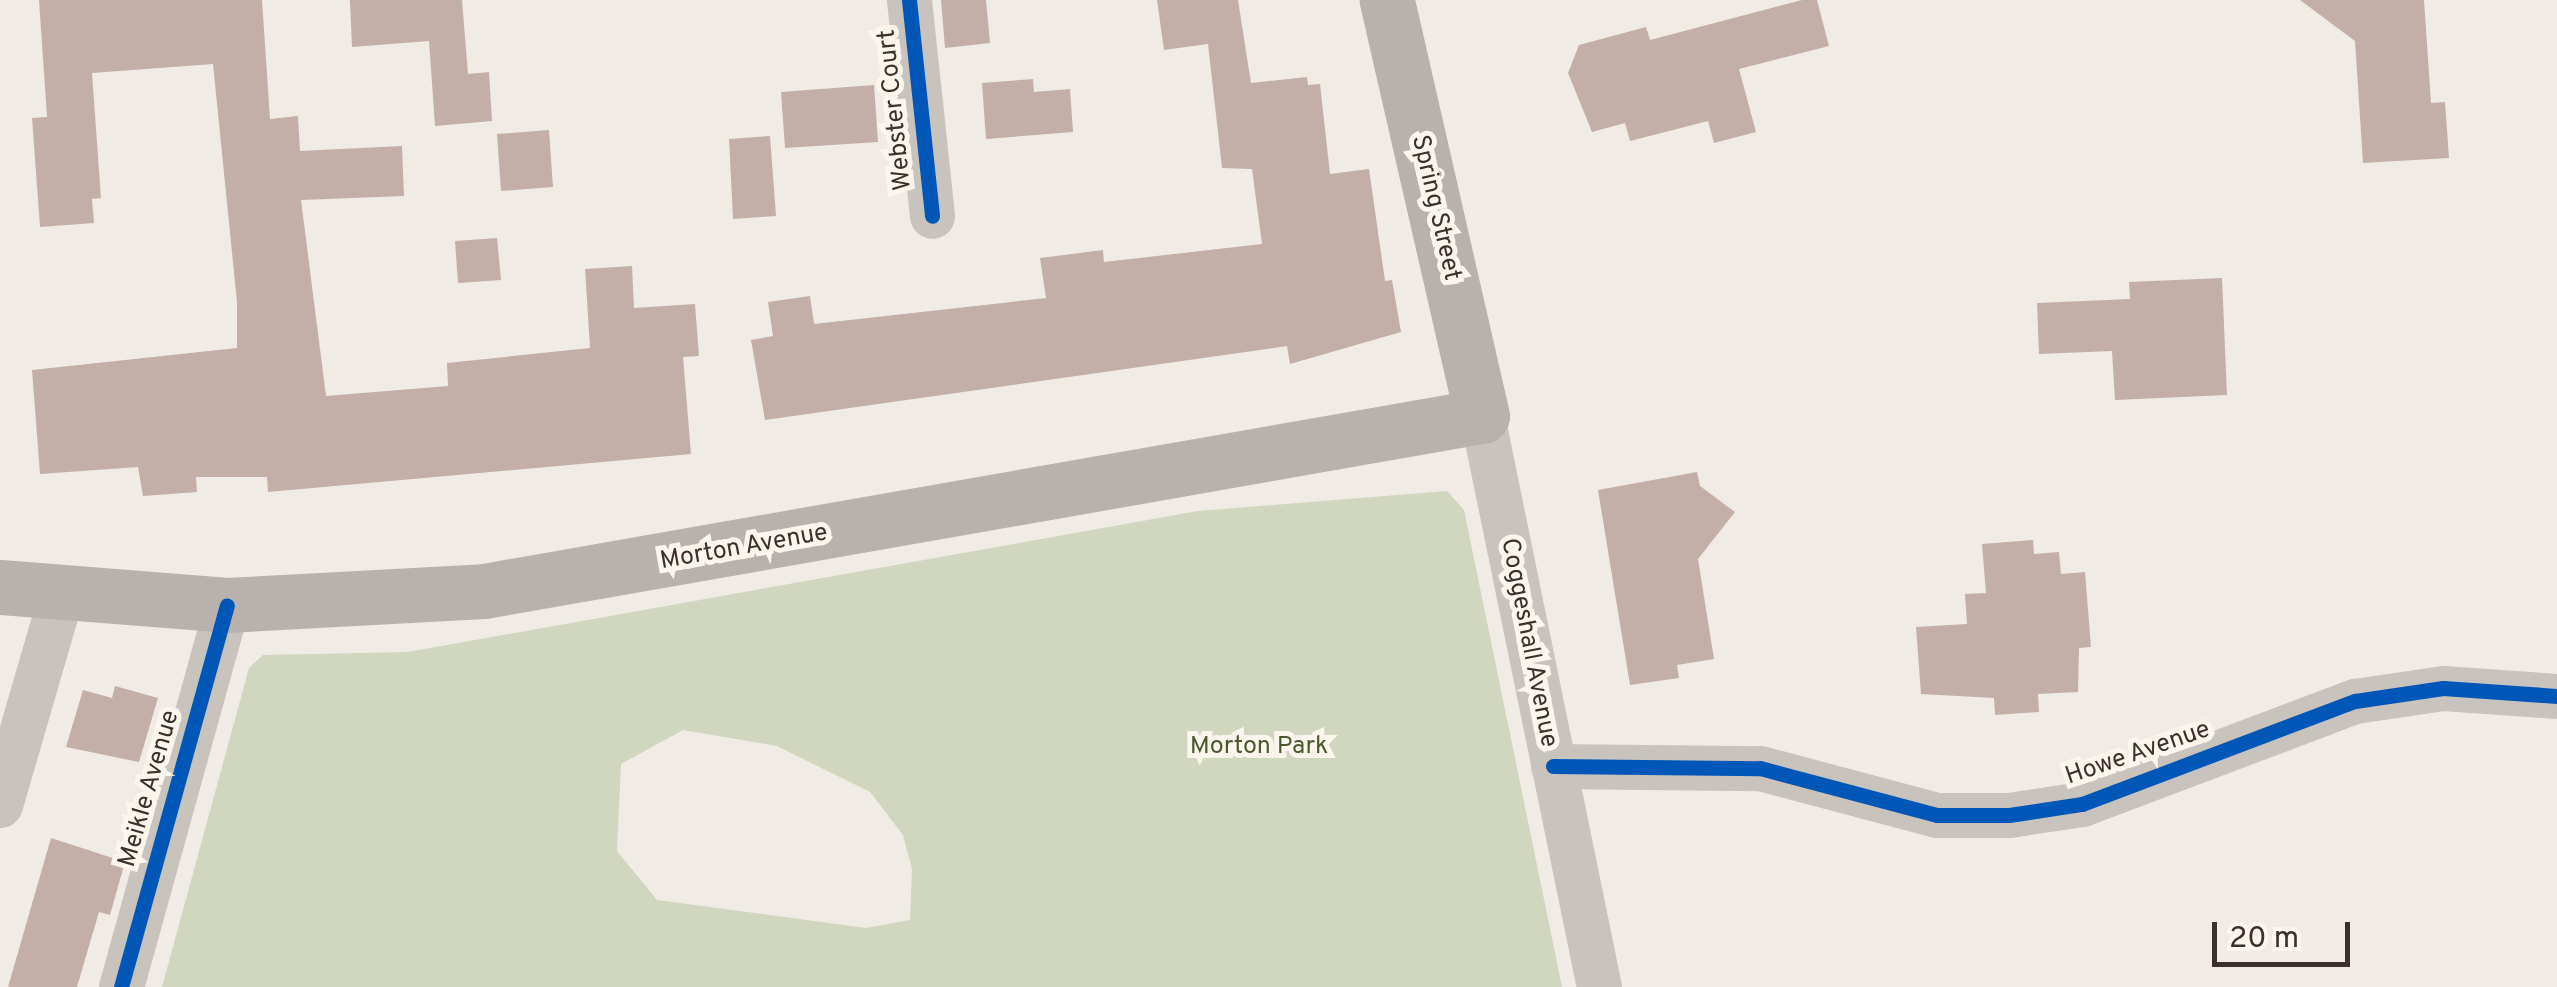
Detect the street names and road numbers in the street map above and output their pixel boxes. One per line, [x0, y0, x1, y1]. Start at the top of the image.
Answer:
street label: Webster Court [873, 28, 919, 192]
street label: Spring Street [1404, 132, 1466, 284]
street label: Morton Avenue [657, 518, 831, 578]
street label: Coggeshall Avenue [1493, 535, 1563, 751]
street label: Meikle Avenue [113, 707, 187, 871]
street label: Howe Avenue [2061, 715, 2215, 793]

